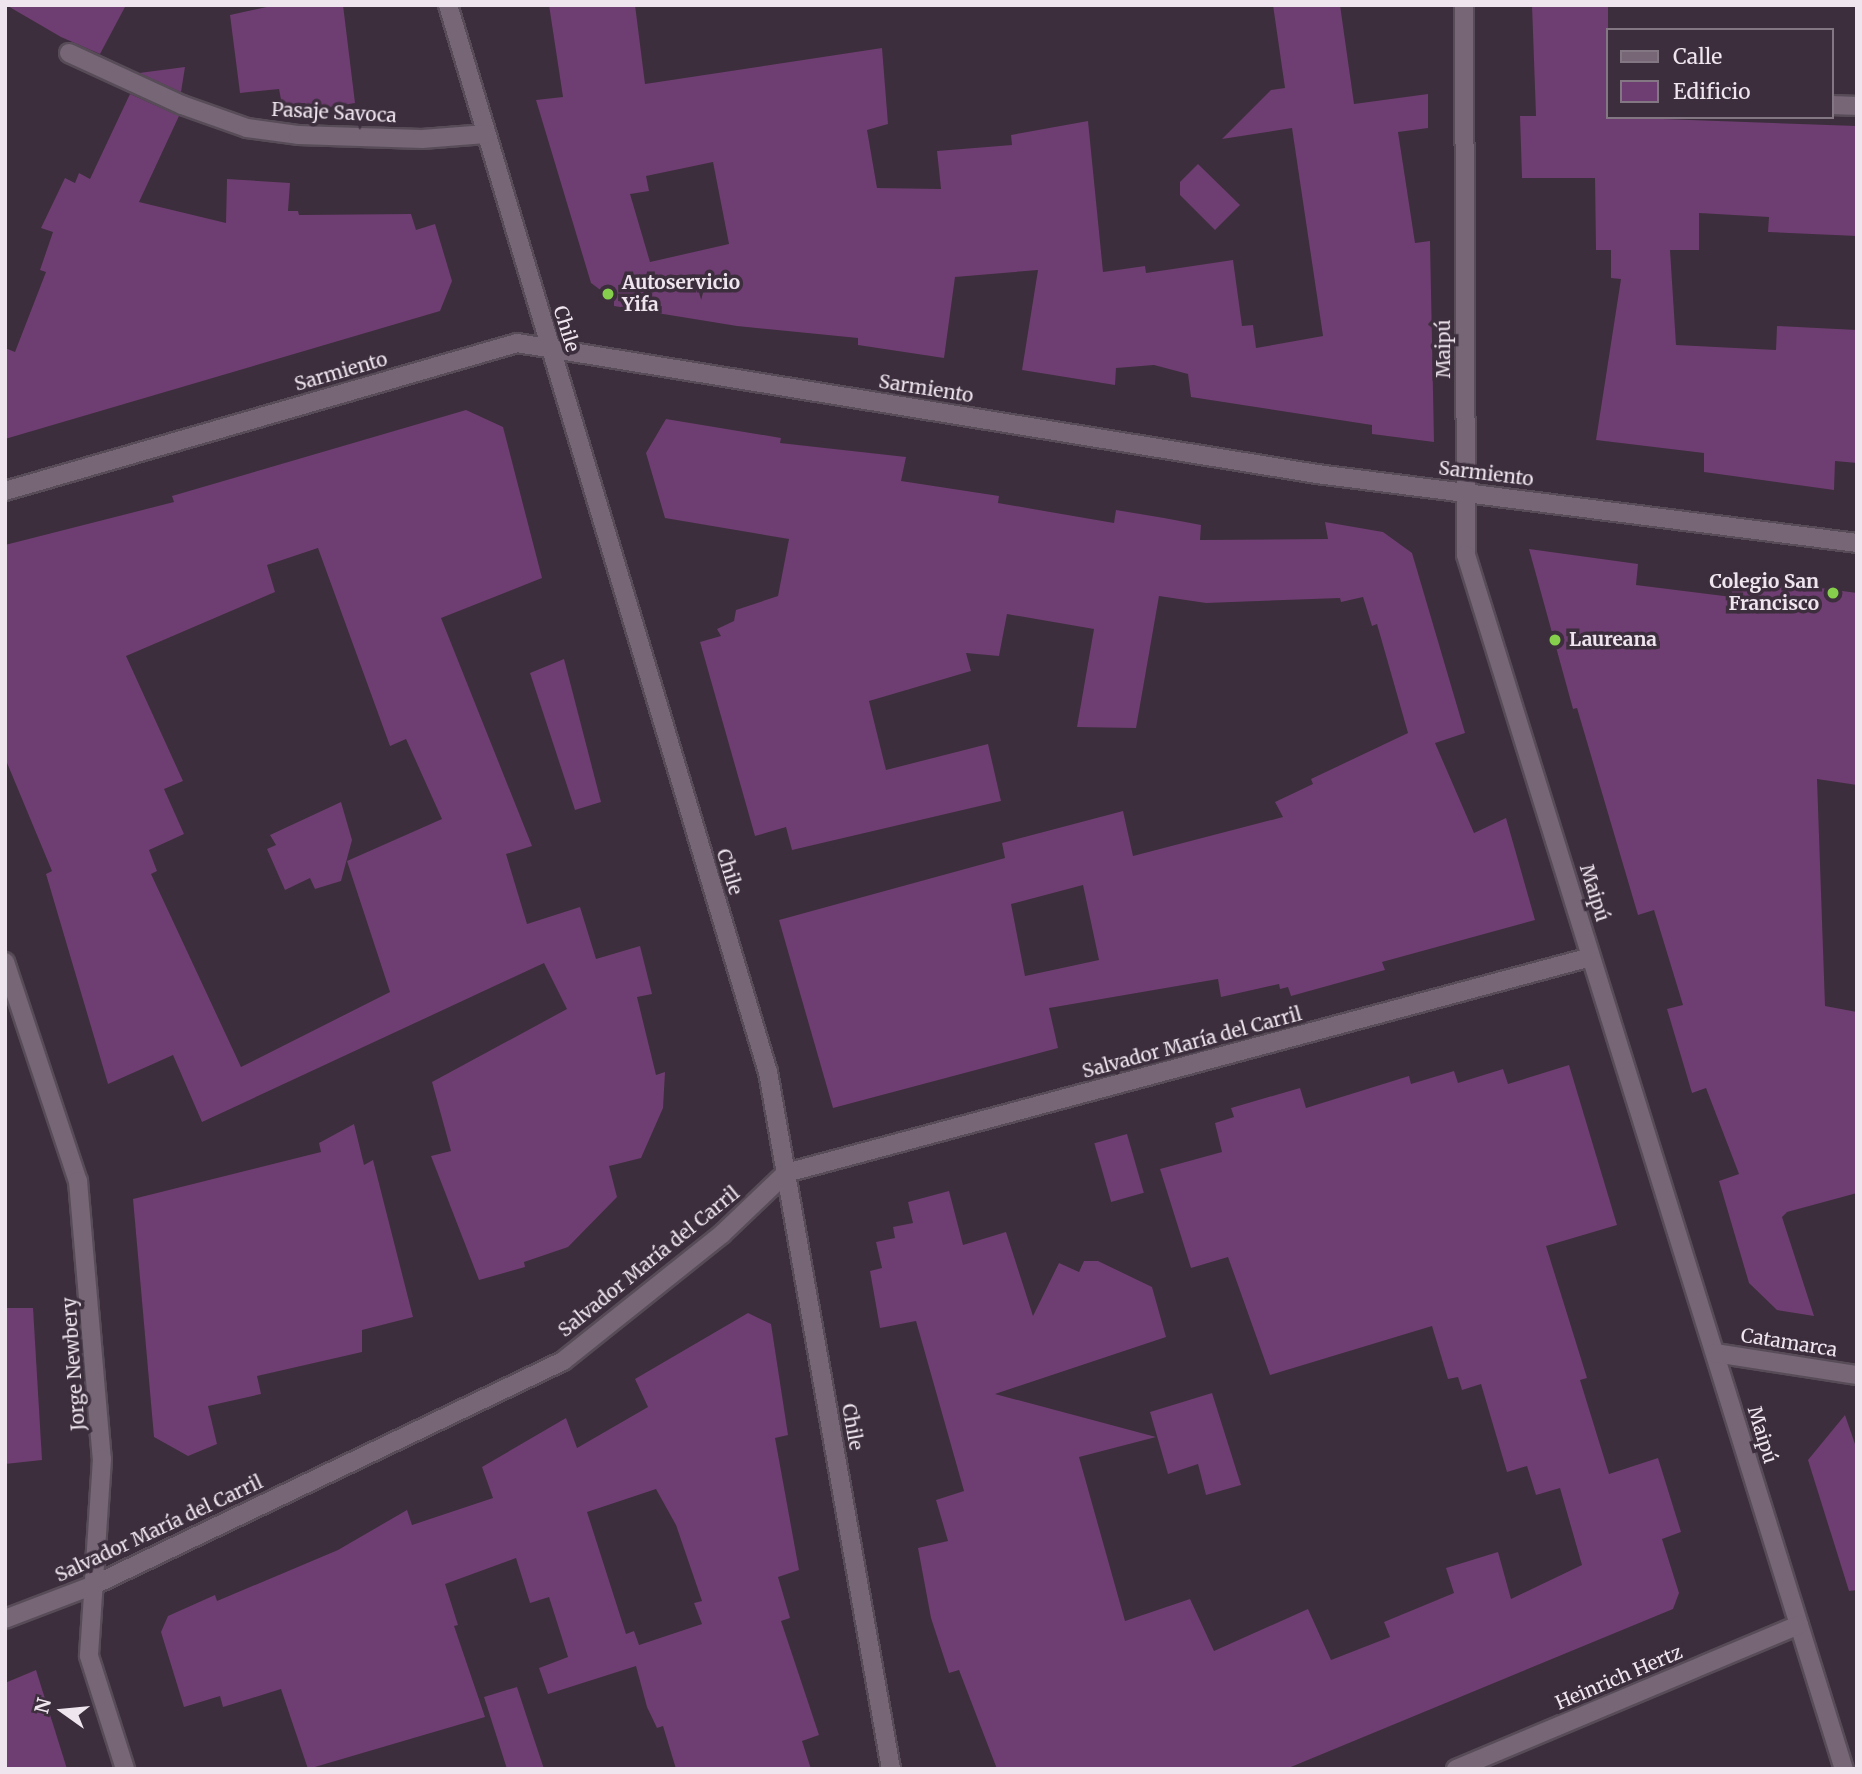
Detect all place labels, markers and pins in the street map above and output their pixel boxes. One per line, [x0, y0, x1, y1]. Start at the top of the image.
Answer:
place label: Autoservicio Yifa [622, 272, 740, 316]
marker: Autoservicio Yifa [600, 286, 616, 302]
place label: Colegio San Francisco [1710, 571, 1819, 615]
marker: Colegio San Francisco [1825, 585, 1841, 601]
place label: Laureana [1569, 629, 1657, 651]
marker: Laureana [1547, 632, 1563, 648]

